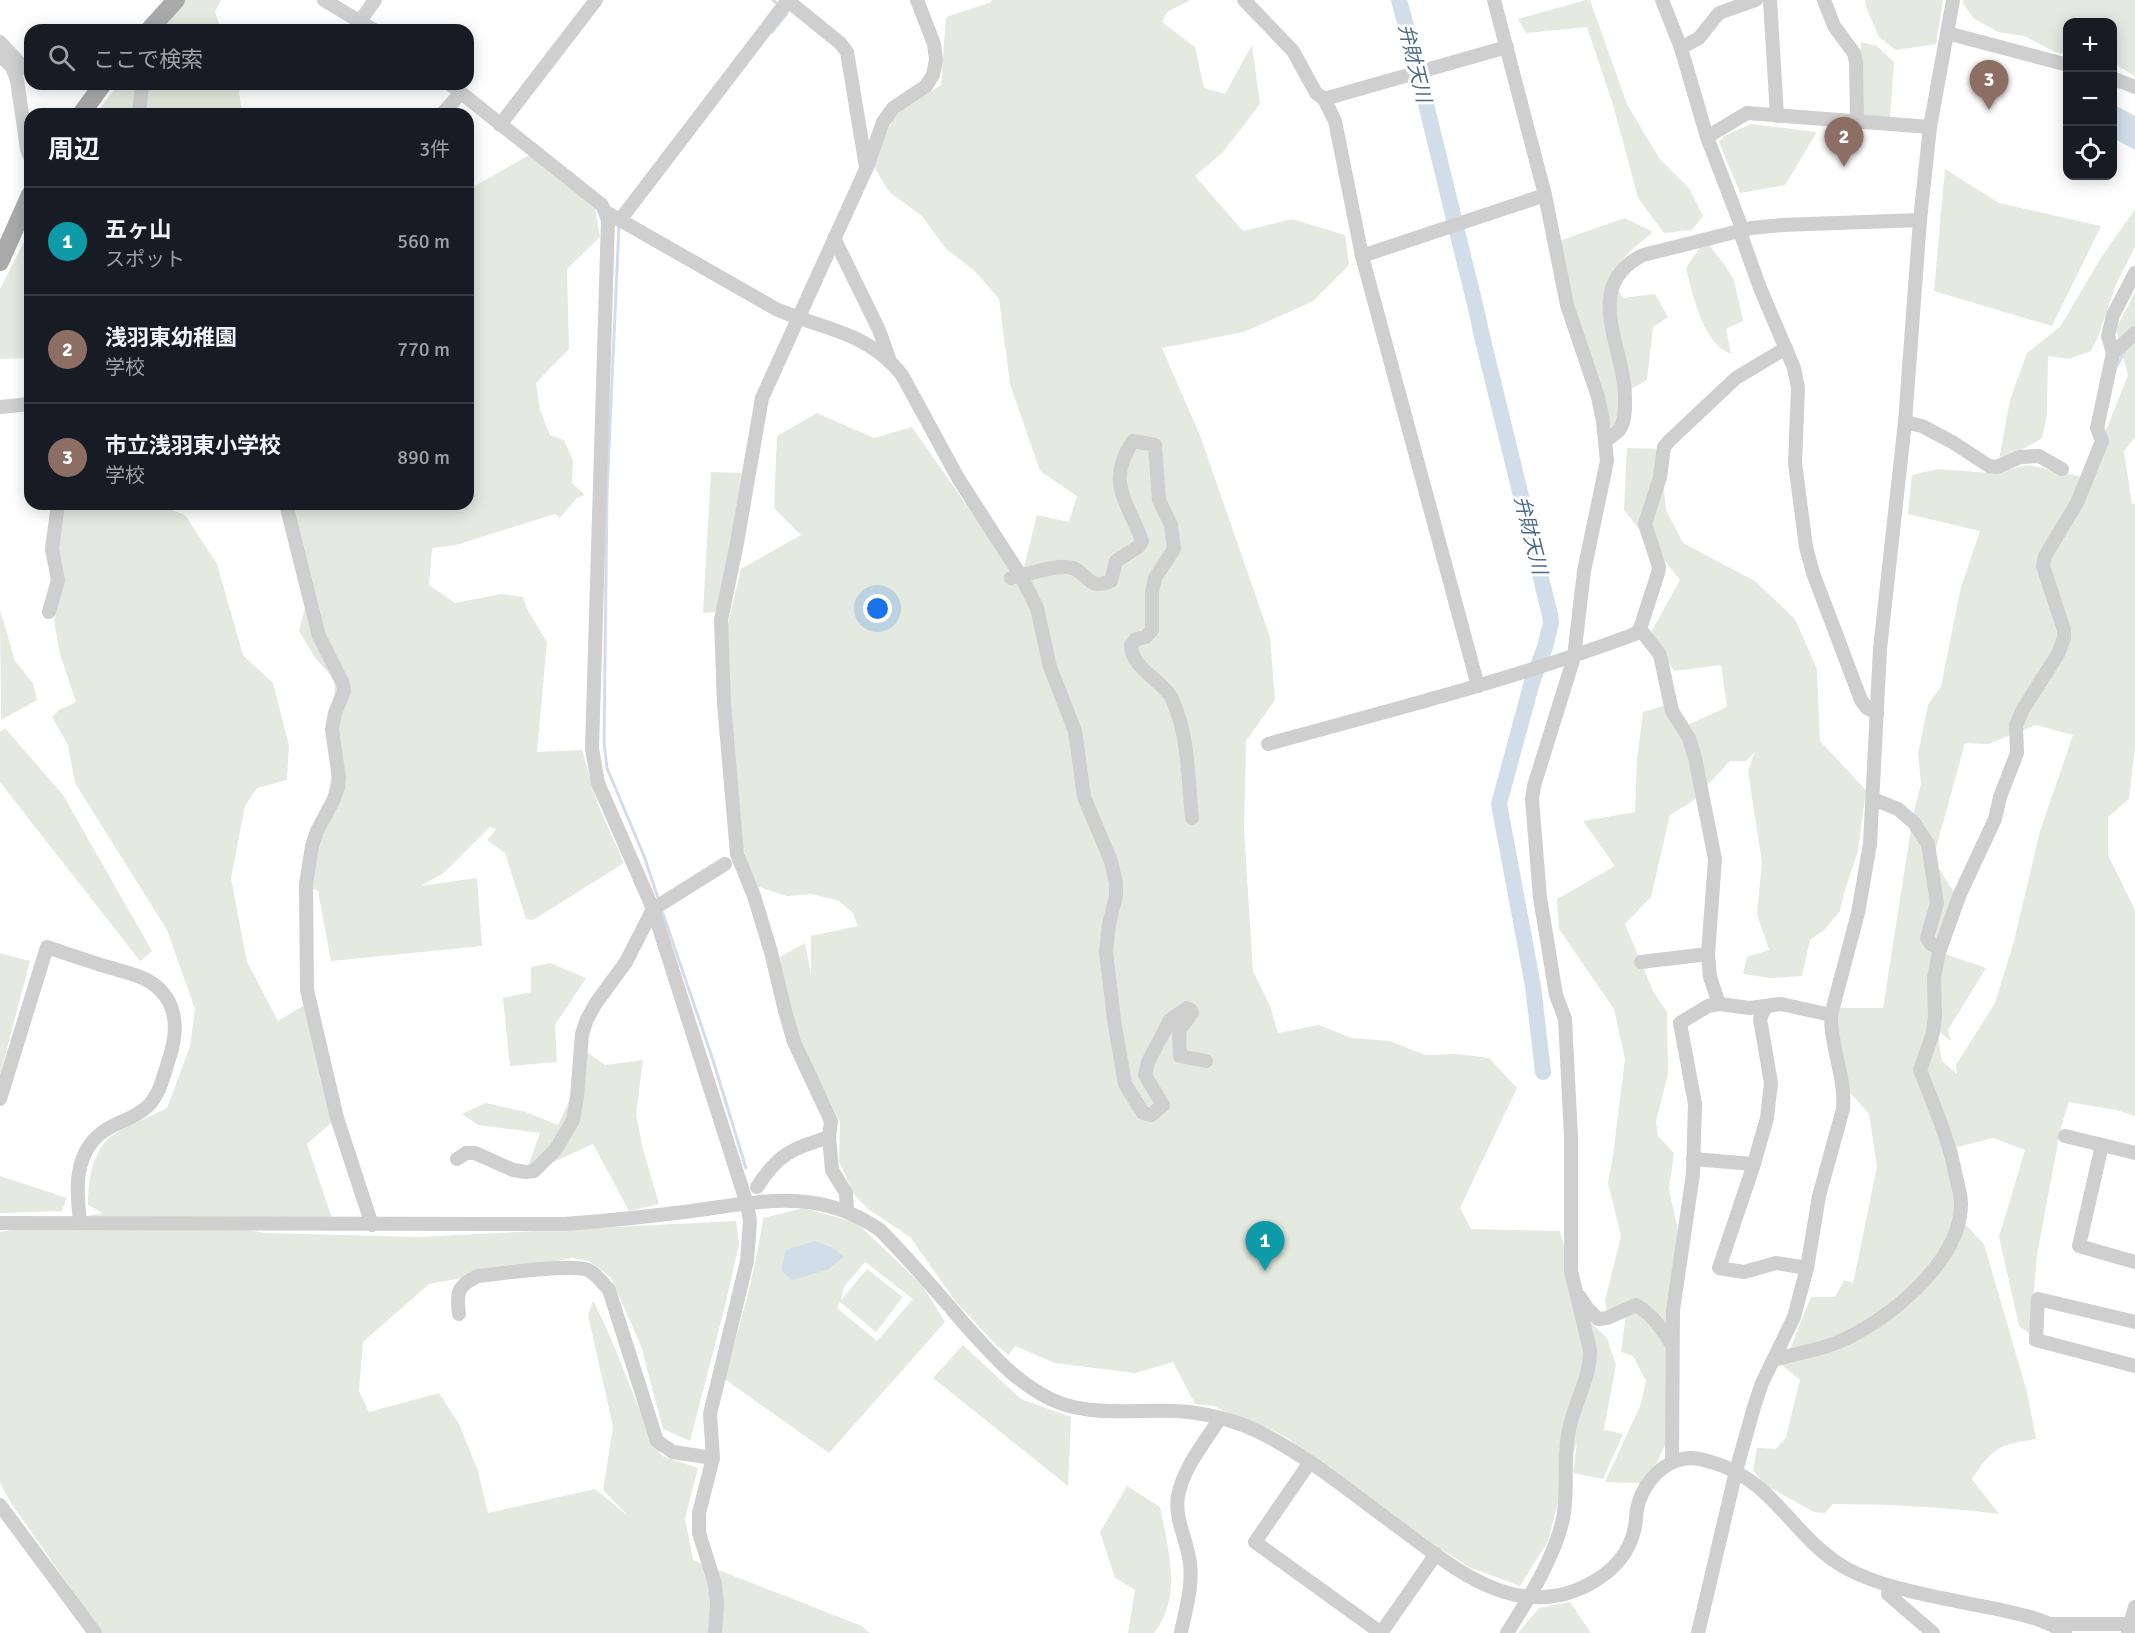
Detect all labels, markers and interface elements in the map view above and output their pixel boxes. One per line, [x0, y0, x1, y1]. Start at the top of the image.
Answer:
map controls [2063, 18, 2117, 180]
button: + [2063, 18, 2117, 72]
water label: 弁財天川 [1393, 21, 1437, 107]
search box [24, 24, 474, 90]
icon: search [45, 41, 78, 74]
text: ここで検索 [93, 46, 203, 73]
pin: 3 [1970, 60, 2008, 110]
button: − [2063, 72, 2117, 126]
pin: 2 [1824, 118, 1864, 167]
button: locate [2063, 126, 2117, 180]
text: 周辺 [48, 134, 100, 166]
text: 3件 [419, 137, 450, 162]
text: 五ヶ山 [105, 216, 171, 243]
text: 1 [62, 229, 73, 254]
text: 560 m [397, 229, 450, 254]
text: スポット [105, 247, 185, 272]
text: 浅羽東幼稚園 [105, 324, 237, 351]
text: 2 [62, 337, 73, 362]
text: 770 m [397, 337, 450, 362]
text: 学校 [105, 355, 145, 380]
text: 市立浅羽東小学校 [105, 432, 281, 459]
text: 3 [62, 445, 73, 470]
text: 890 m [397, 445, 450, 470]
text: 学校 [105, 463, 145, 488]
water label: 弁財天川 [1509, 493, 1553, 579]
your location [863, 594, 892, 623]
pin: 1 [1246, 1222, 1284, 1271]

